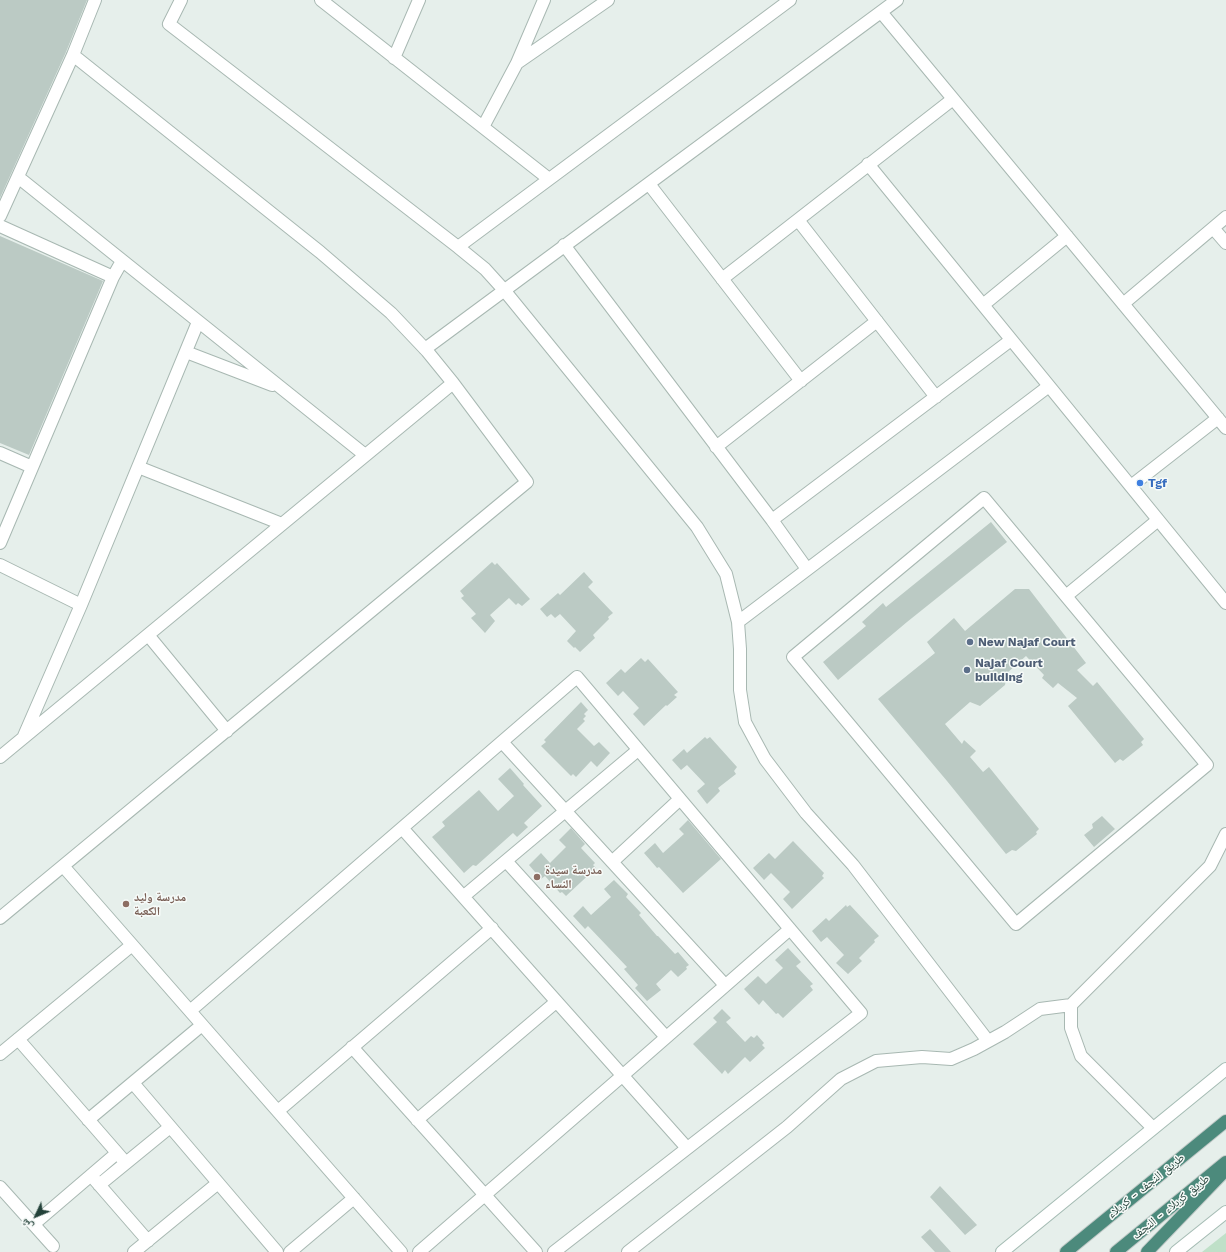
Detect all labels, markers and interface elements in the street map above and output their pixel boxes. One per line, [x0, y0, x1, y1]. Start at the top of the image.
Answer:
place label: Tgf [1148, 476, 1167, 490]
marker: Tgf [1135, 478, 1145, 488]
place label: New Najaf Court [978, 635, 1076, 649]
marker: New Najaf Court [965, 637, 975, 647]
place label: Najaf Court building [975, 656, 1043, 684]
marker: Najaf Court building [962, 665, 972, 675]
place label: مدرسة سيدة النساء [545, 863, 602, 891]
marker: مدرسة سيدة النساء [532, 872, 542, 882]
place label: مدرسة وليد الكعبة [134, 890, 186, 918]
marker: مدرسة وليد الكعبة [121, 899, 131, 909]
street label: طريق النجف - کربلاء [1104, 1150, 1188, 1222]
street label: طريق کربلاء - النجف [1129, 1171, 1213, 1243]
north arrow [16, 1196, 56, 1236]
text: ش [18, 1216, 36, 1233]

